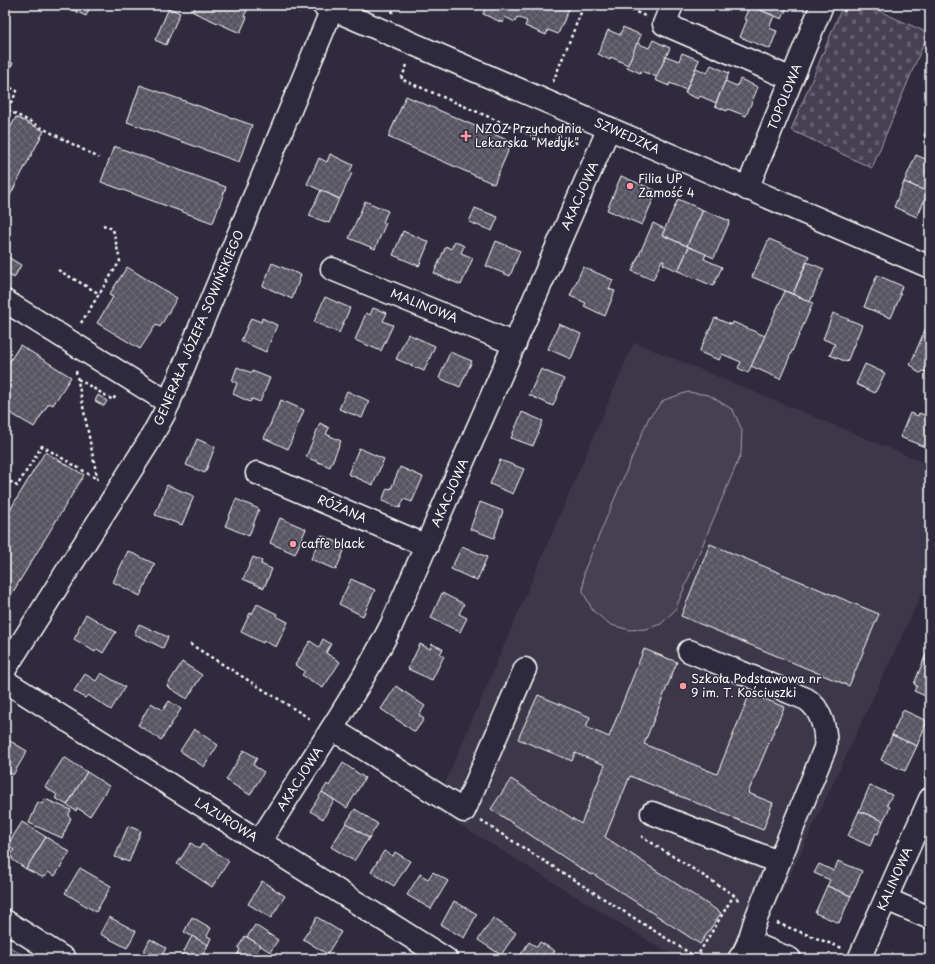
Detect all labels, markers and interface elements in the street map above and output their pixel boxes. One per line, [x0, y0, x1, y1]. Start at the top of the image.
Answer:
street label: TOPOLOWA [763, 61, 806, 132]
street label: SZWEDZKA [592, 113, 663, 158]
place label: NZOZ Przychodnia Lekarska "Medyk" [475, 119, 583, 151]
marker: NZOZ Przychodnia Lekarska "Medyk" [460, 130, 472, 142]
street label: AKACJOWA [556, 158, 602, 233]
place label: Filia UP Zamość 4 [638, 169, 695, 201]
marker: Filia UP Zamość 4 [625, 181, 635, 191]
street label: GENERAŁA JÓZEFA SOWIŃSKIEGO [149, 227, 248, 428]
street label: MALINOWA [388, 283, 461, 327]
street label: AKACJOWA [426, 455, 472, 530]
street label: RÓŻANA [315, 490, 370, 527]
place label: caffe black [301, 534, 365, 552]
marker: caffe black [288, 539, 298, 549]
place label: Szkoła Podstawowa nr 9 im. T. Kościuszki [691, 669, 822, 701]
marker: Szkoła Podstawowa nr 9 im. T. Kościuszki [678, 681, 688, 691]
street label: AKACJOWA [272, 743, 327, 814]
street label: LAZUROWA [192, 793, 261, 846]
street label: KALINOWA [872, 844, 916, 913]

